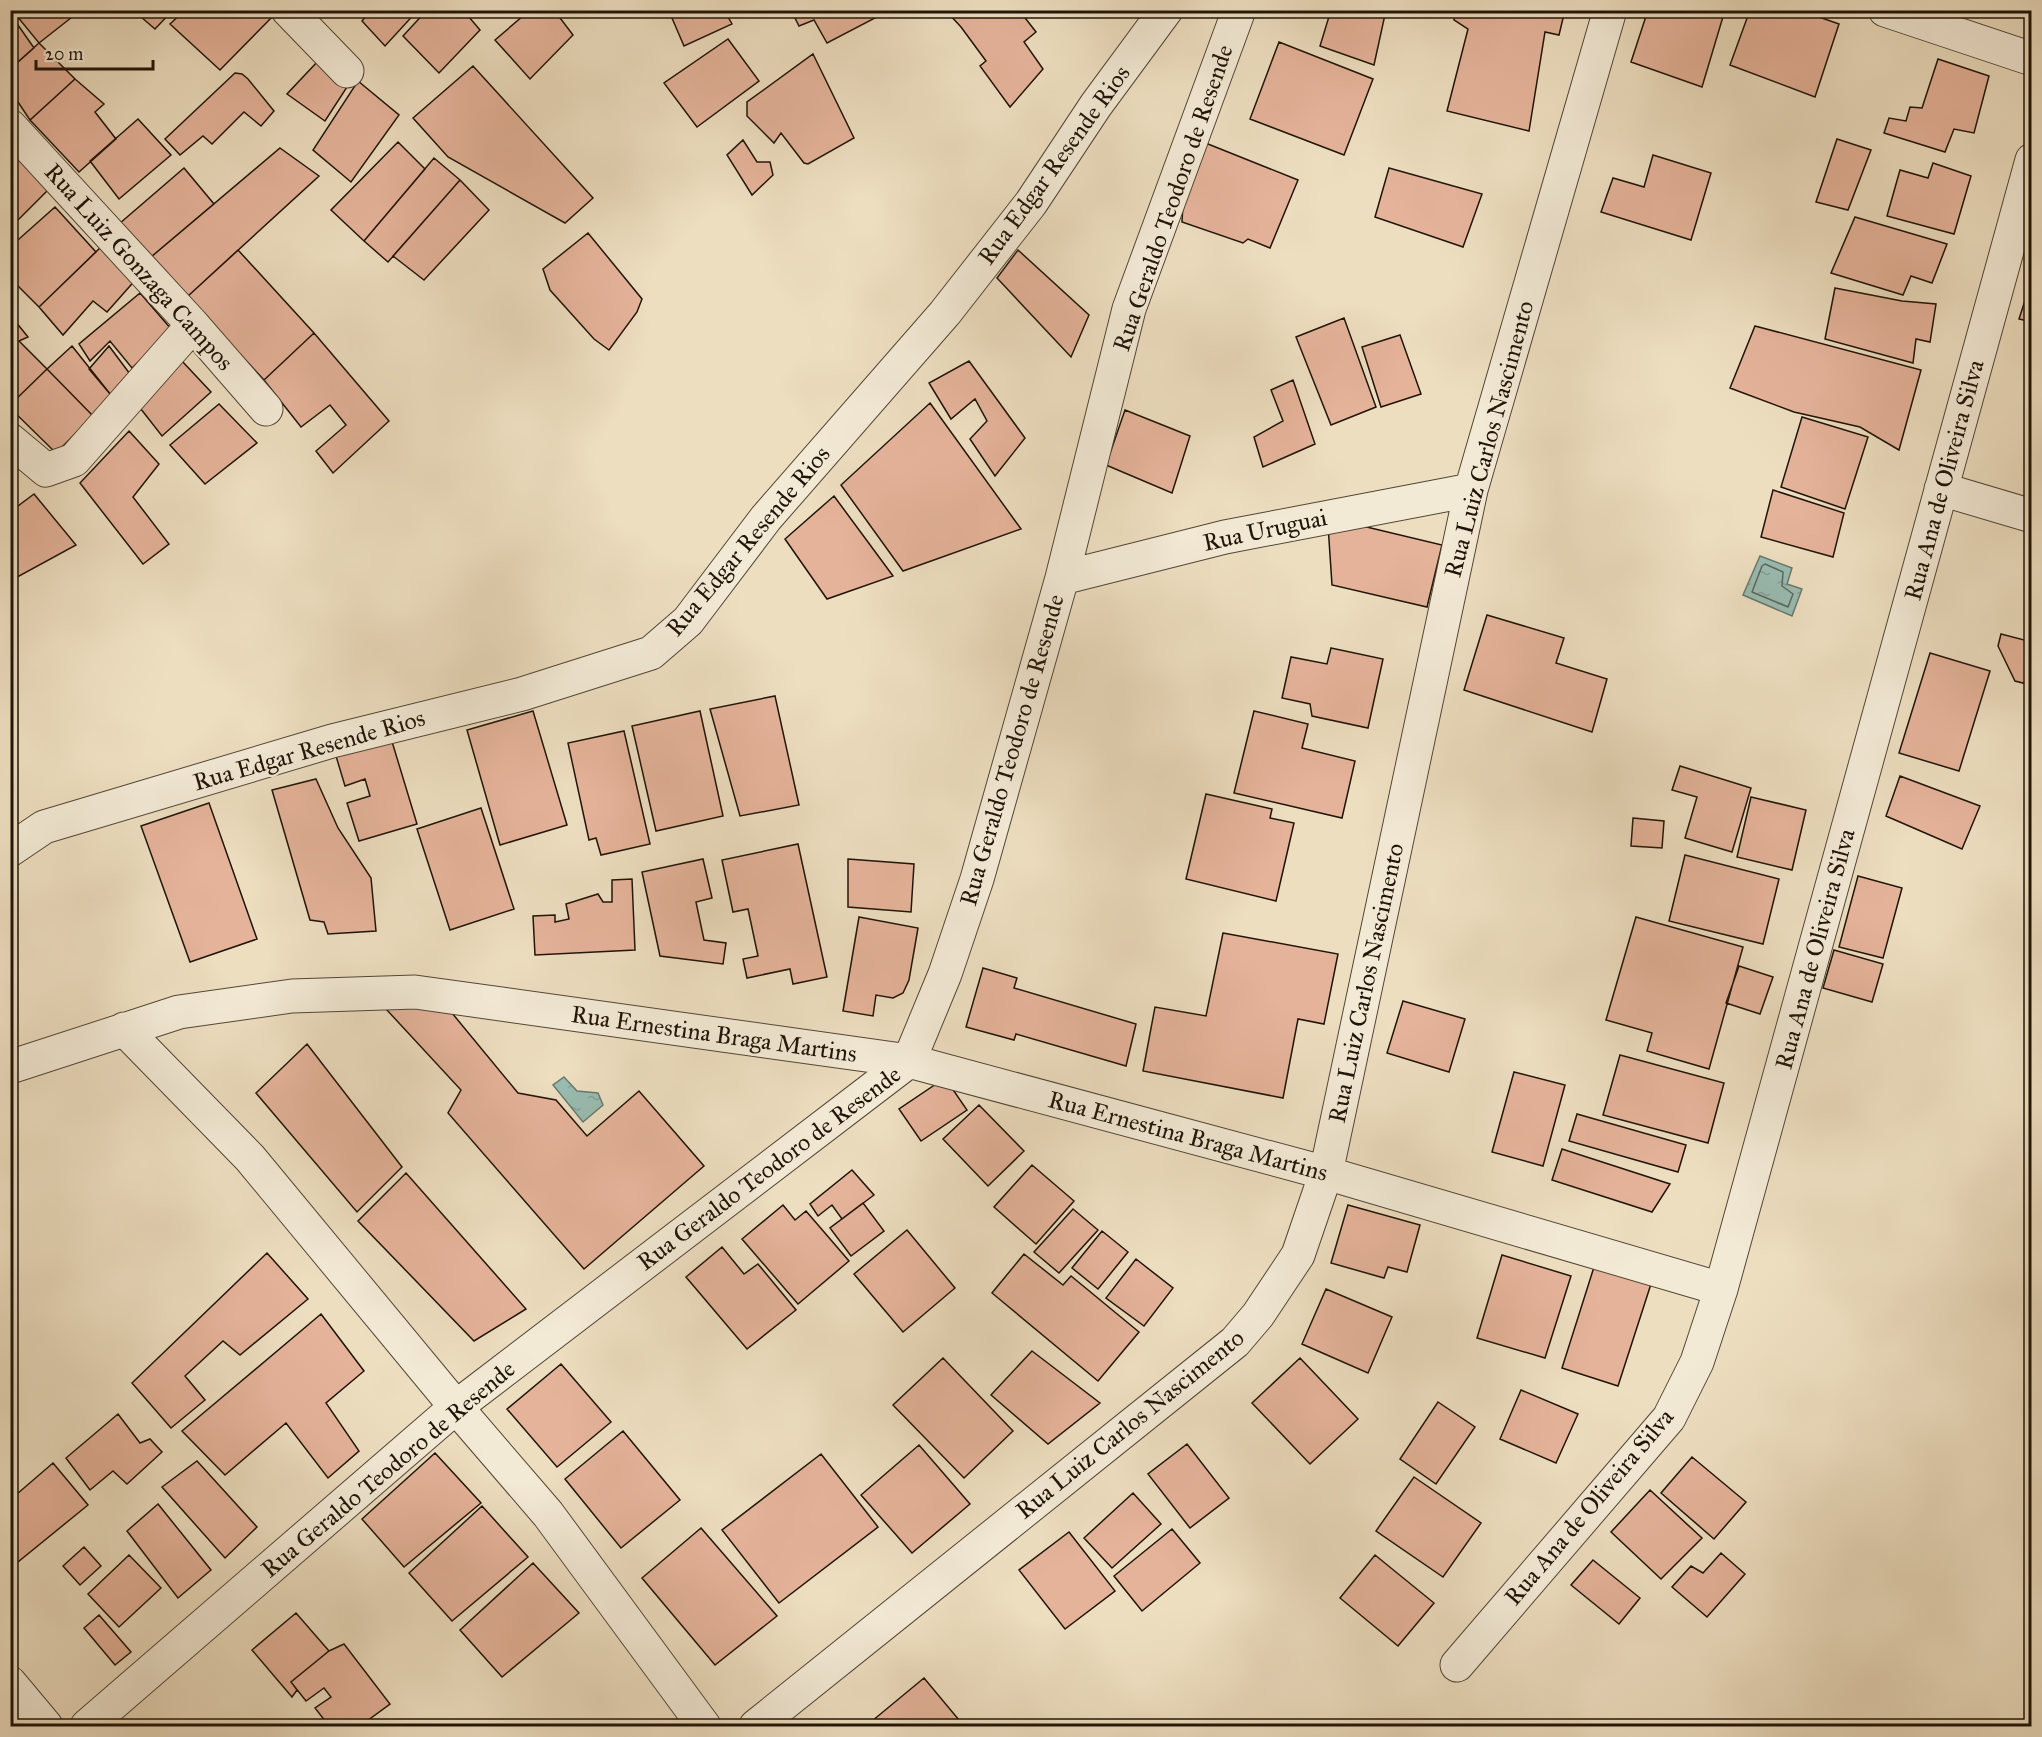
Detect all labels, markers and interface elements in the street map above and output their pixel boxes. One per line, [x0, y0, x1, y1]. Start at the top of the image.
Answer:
scale bar [36, 33, 153, 71]
street label: Rua Geraldo Teodoro de Resende [1106, 41, 1240, 355]
text: 20 m [45, 43, 83, 65]
street label: Rua Edgar Resende Rios [971, 59, 1137, 271]
street label: Rua Luiz Gonzaga Campos [38, 157, 240, 377]
street label: Rua Luiz Carlos Nascimento [1438, 297, 1540, 581]
street label: Rua Ana de Oliveira Silva [1897, 356, 1991, 604]
street label: Rua Edgar Resende Rios [660, 440, 836, 642]
street label: Rua Uruguai [1200, 502, 1330, 558]
street label: Rua Geraldo Teodoro de Resende [953, 591, 1071, 909]
street label: Rua Edgar Resende Rios [190, 703, 428, 797]
street label: Rua Ana de Oliveira Silva [1768, 825, 1862, 1073]
street label: Rua Luiz Carlos Nascimento [1322, 840, 1410, 1126]
street label: Rua Ernestina Braga Martins [569, 999, 859, 1069]
street label: Rua Geraldo Teodoro de Resende [631, 1059, 907, 1277]
street label: Rua Ernestina Braga Martins [1045, 1084, 1331, 1188]
street label: Rua Luiz Carlos Nascimento [1010, 1323, 1250, 1525]
street label: Rua Geraldo Teodoro de Resende [255, 1354, 521, 1584]
street label: Rua Ana de Oliveira Silva [1498, 1402, 1681, 1612]

